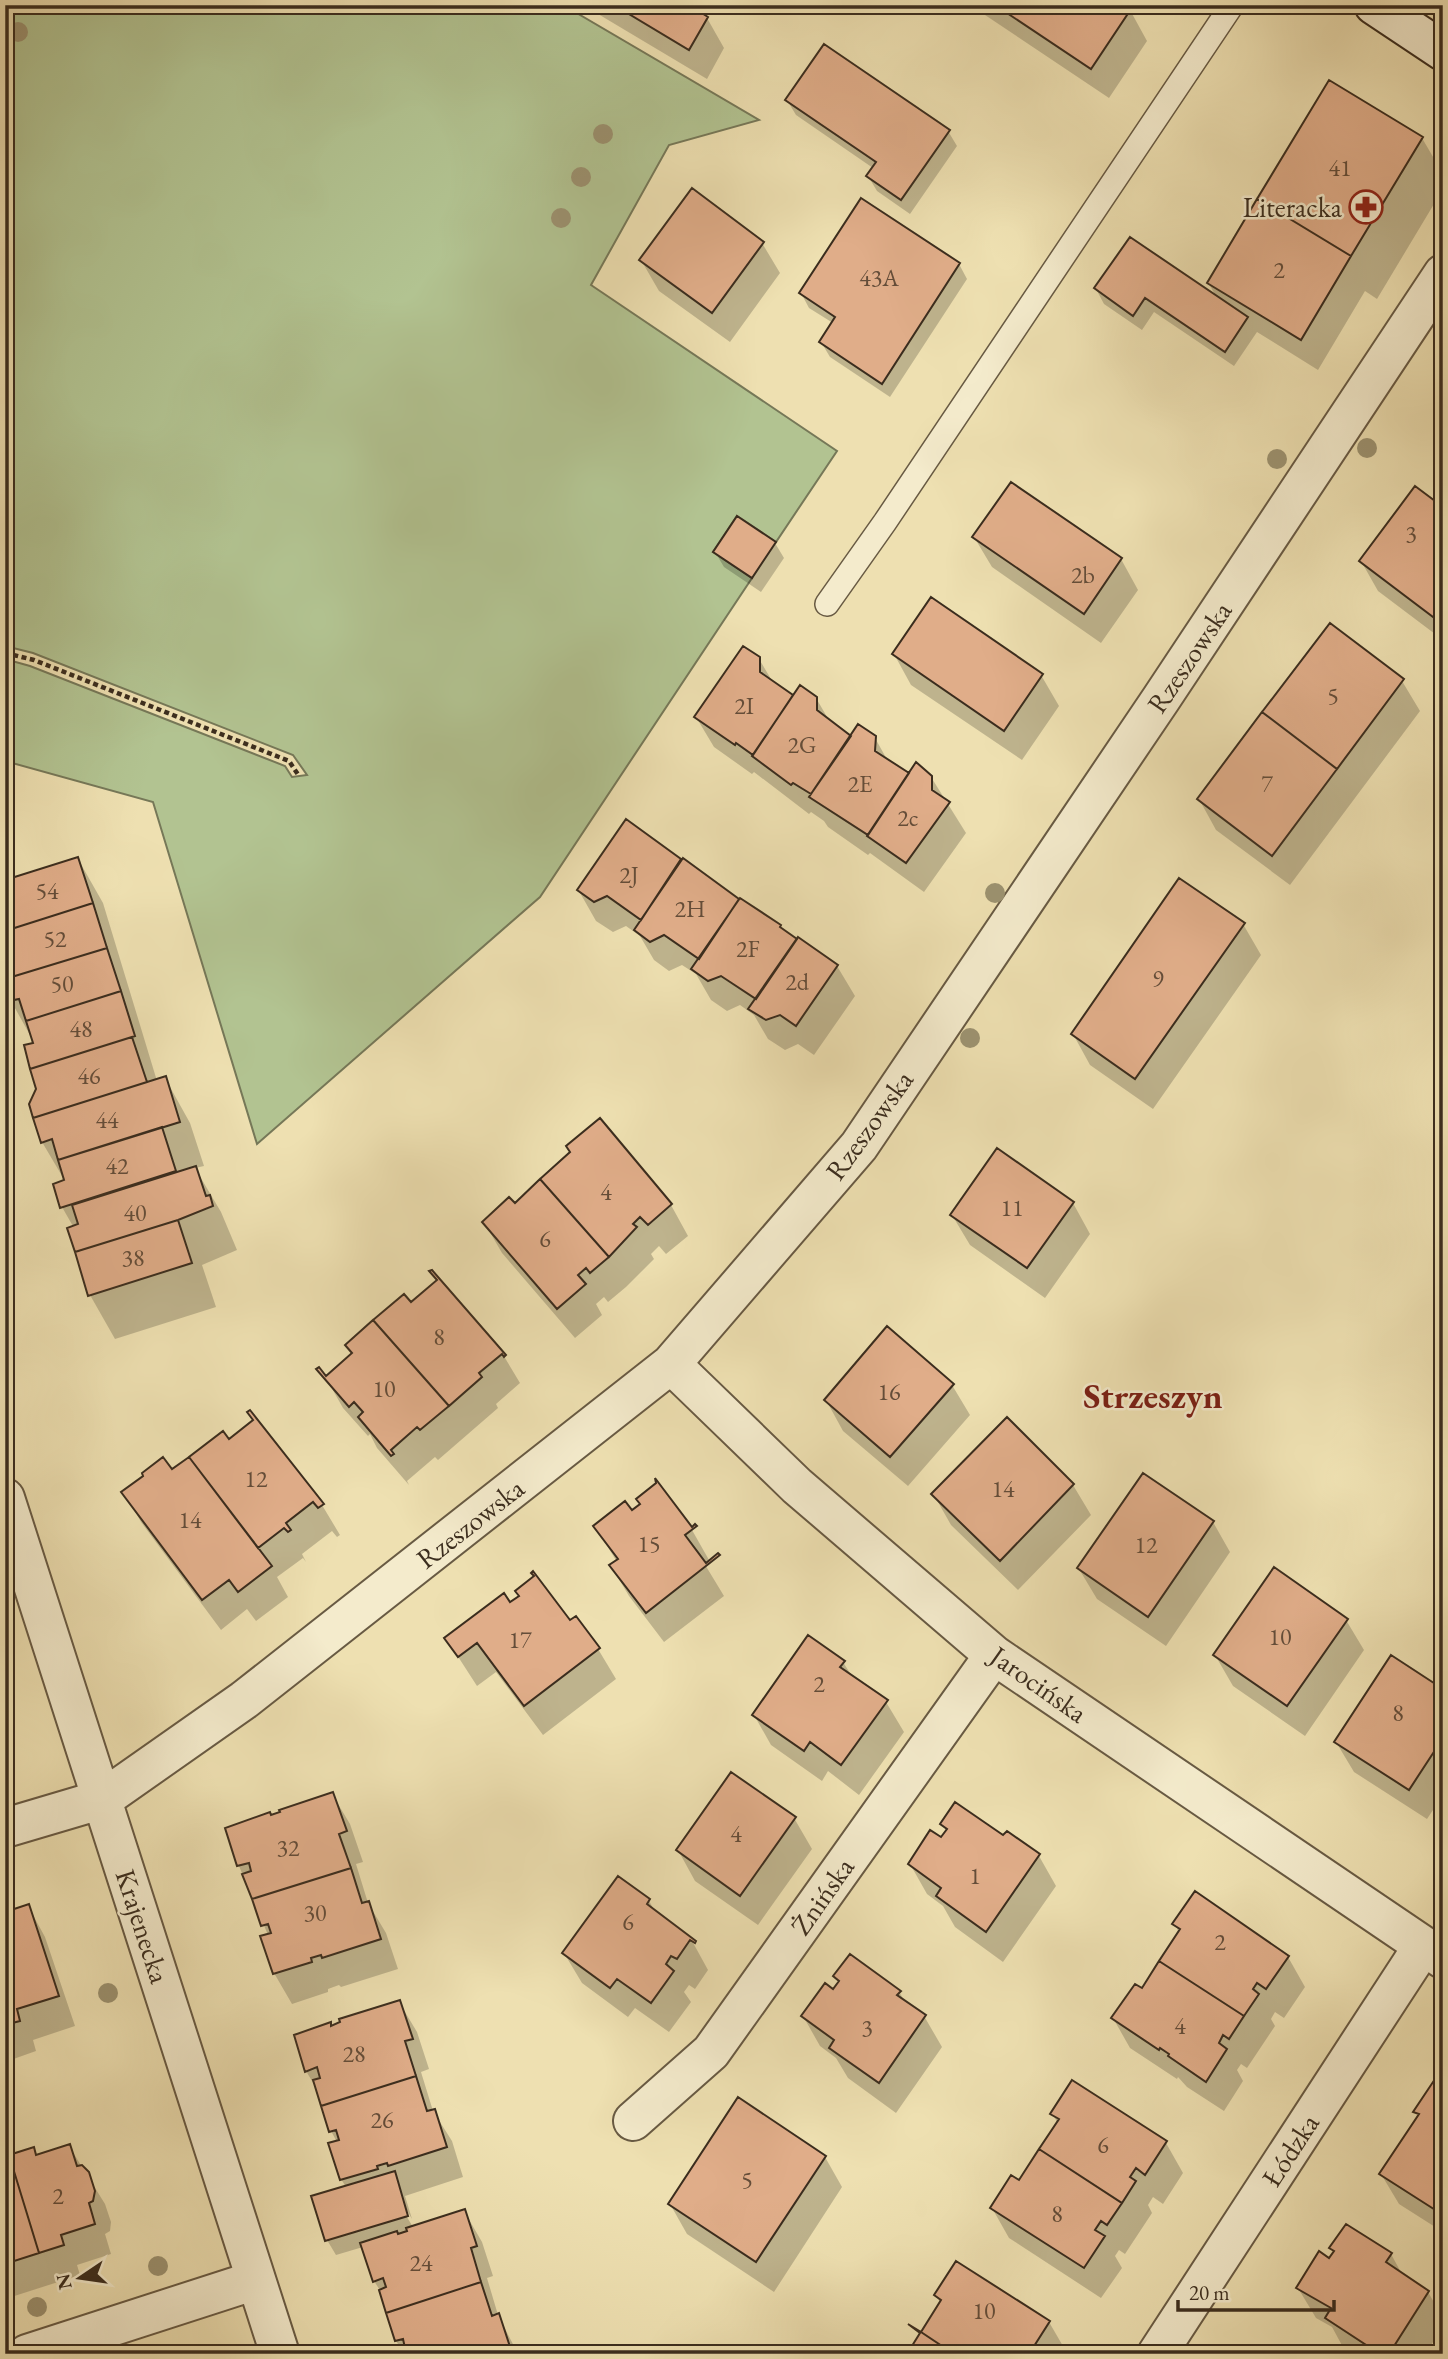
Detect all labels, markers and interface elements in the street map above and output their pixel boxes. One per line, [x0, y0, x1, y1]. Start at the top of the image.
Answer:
house number: 41 [1328, 152, 1352, 183]
pharmacy icon: Literacka [1347, 188, 1385, 226]
place label: Literacka [1243, 189, 1343, 225]
house number: 2 [1273, 254, 1285, 285]
house number: 43A [859, 262, 899, 293]
house number: 3 [1405, 518, 1417, 549]
house number: 2b [1071, 559, 1095, 590]
street label: Rzeszowska [1139, 594, 1240, 720]
house number: 5 [1327, 680, 1339, 711]
house number: 2I [734, 690, 754, 721]
house number: 2G [787, 729, 817, 760]
house number: 2E [847, 768, 873, 799]
house number: 7 [1261, 768, 1273, 799]
house number: 2c [897, 802, 919, 833]
house number: 2J [619, 859, 639, 890]
house number: 54 [35, 875, 59, 906]
house number: 2H [675, 893, 705, 924]
house number: 52 [43, 923, 67, 954]
house number: 2F [736, 933, 760, 964]
house number: 9 [1152, 963, 1164, 994]
house number: 2d [785, 966, 810, 997]
house number: 50 [50, 968, 74, 999]
house number: 48 [69, 1013, 93, 1044]
house number: 46 [77, 1060, 101, 1091]
street label: Rzeszowska [817, 1062, 921, 1187]
house number: 44 [95, 1104, 119, 1135]
house number: 42 [105, 1150, 129, 1181]
house number: 4 [600, 1176, 612, 1207]
house number: 11 [1000, 1192, 1024, 1223]
house number: 40 [123, 1197, 147, 1228]
house number: 6 [539, 1223, 551, 1254]
house number: 38 [121, 1242, 145, 1273]
house number: 8 [433, 1321, 445, 1352]
house number: 10 [372, 1373, 396, 1404]
district label: Strzeszyn [1083, 1373, 1223, 1418]
house number: 16 [877, 1376, 901, 1407]
house number: 12 [244, 1463, 268, 1494]
street label: Rzeszowska [409, 1469, 532, 1576]
house number: 14 [991, 1473, 1015, 1504]
house number: 14 [178, 1504, 202, 1535]
house number: 15 [637, 1528, 661, 1559]
house number: 12 [1134, 1529, 1158, 1560]
house number: 10 [1268, 1621, 1292, 1652]
house number: 17 [508, 1624, 532, 1655]
street label: Jarocińska [982, 1636, 1095, 1731]
house number: 2 [813, 1668, 825, 1699]
house number: 8 [1392, 1697, 1404, 1728]
house number: 4 [730, 1818, 742, 1849]
house number: 32 [276, 1832, 300, 1863]
street label: Żnińska [782, 1850, 862, 1942]
house number: 1 [969, 1860, 981, 1891]
street label: Krajenecka [108, 1864, 179, 1988]
house number: 30 [303, 1897, 327, 1928]
house number: 6 [622, 1906, 634, 1937]
house number: 2 [1214, 1926, 1226, 1957]
house number: 4 [1174, 2010, 1186, 2041]
house number: 3 [861, 2012, 873, 2043]
house number: 28 [342, 2038, 366, 2069]
house number: 26 [370, 2104, 394, 2135]
street label: Łódzka [1253, 2106, 1327, 2193]
house number: 6 [1097, 2129, 1109, 2160]
house number: 5 [741, 2164, 753, 2195]
house number: 2 [52, 2180, 64, 2211]
house number: 8 [1051, 2198, 1063, 2229]
north arrow [46, 2244, 116, 2314]
house number: 24 [409, 2247, 433, 2278]
scale bar [1178, 2268, 1334, 2312]
text: N [50, 2271, 78, 2292]
text: 20 m [1189, 2279, 1230, 2306]
house number: 10 [972, 2295, 996, 2326]

